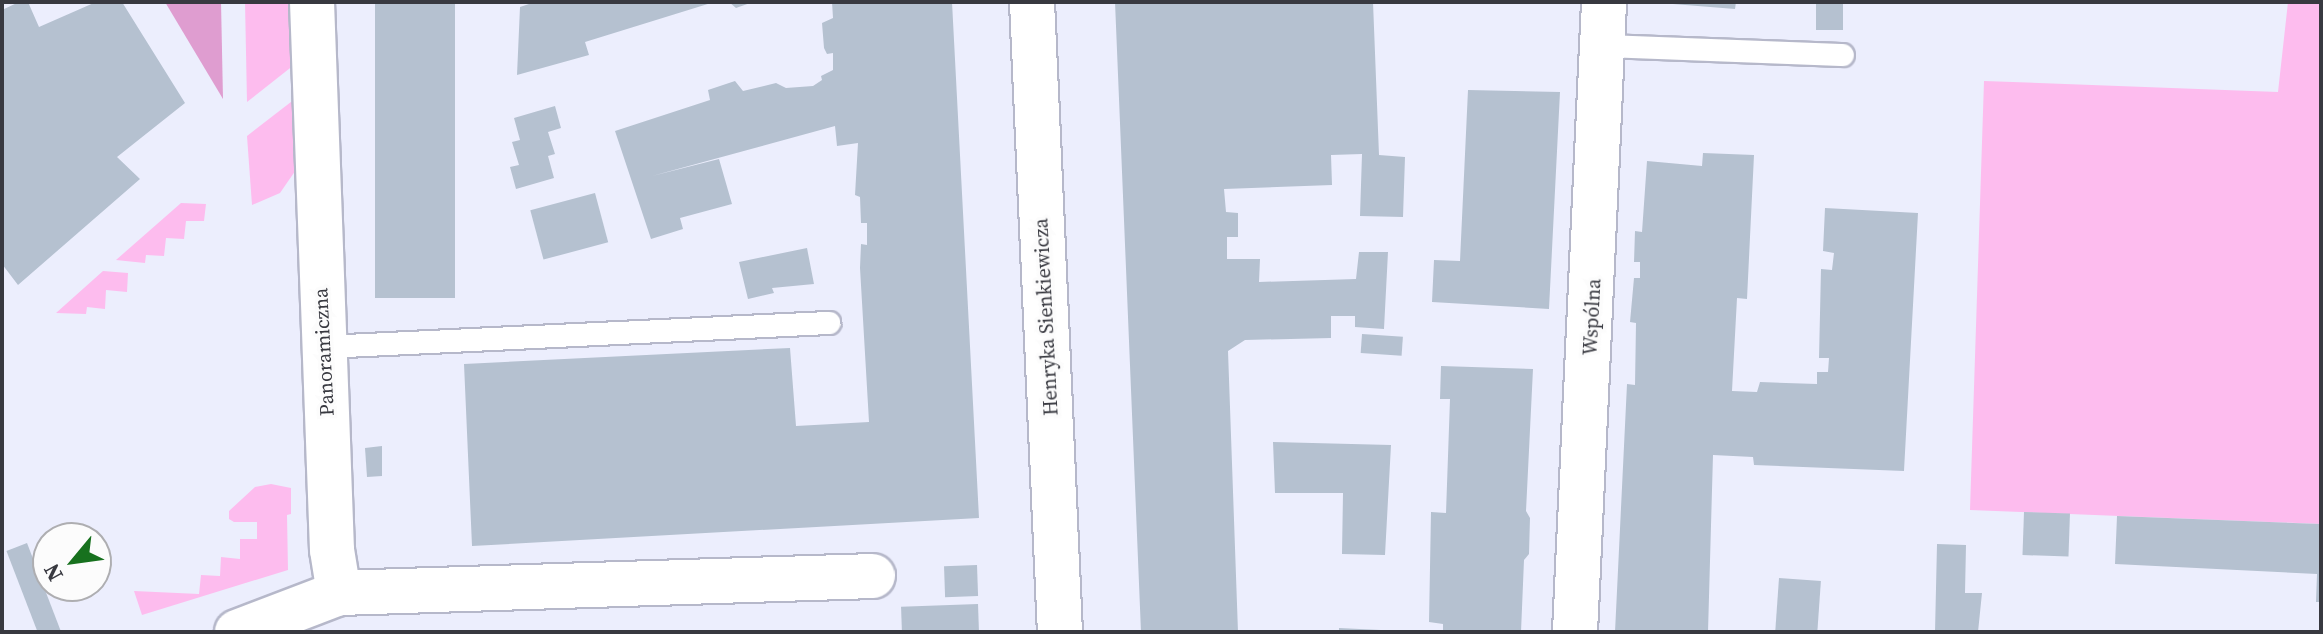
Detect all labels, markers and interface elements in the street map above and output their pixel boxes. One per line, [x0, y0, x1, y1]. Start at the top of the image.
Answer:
street label: Henryka Sienkiewicza [1029, 218, 1063, 416]
street label: Wspólna [1578, 278, 1606, 356]
street label: Panoramiczna [309, 287, 339, 417]
north arrow [32, 522, 112, 602]
text: N [36, 558, 70, 587]

